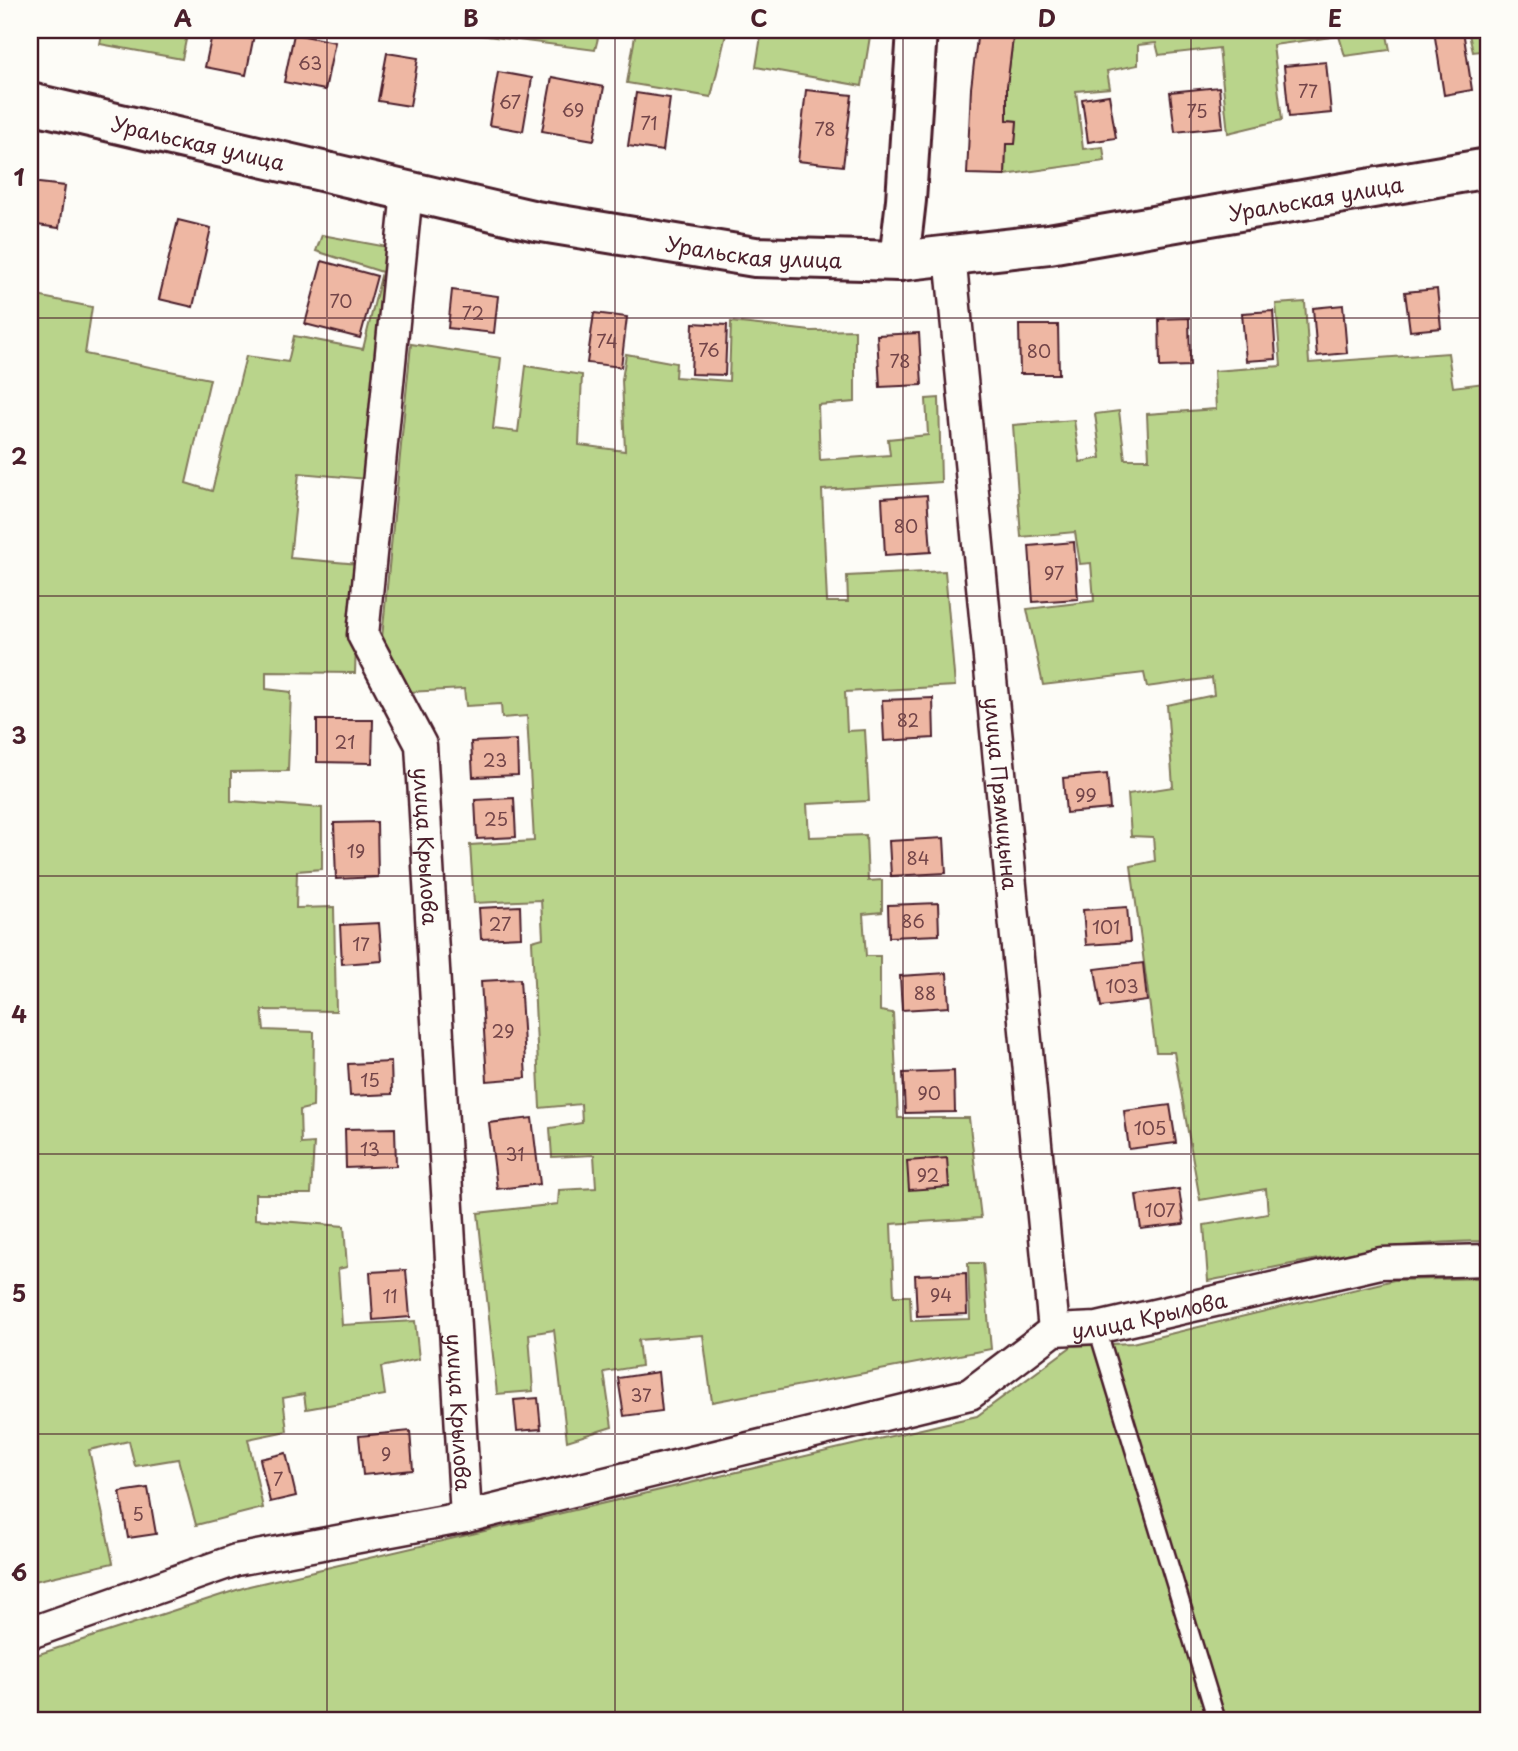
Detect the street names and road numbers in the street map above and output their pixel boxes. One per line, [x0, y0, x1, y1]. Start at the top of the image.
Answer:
street label: Уральская улица [109, 107, 289, 178]
street label: Уральская улица [1226, 167, 1406, 229]
street label: Уральская улица [664, 227, 843, 275]
street label: улица Прямицына [977, 696, 1027, 891]
street label: улица Крылова [406, 767, 447, 926]
street label: улица Крылова [1071, 1283, 1230, 1345]
street label: улица Крылова [439, 1333, 480, 1492]

